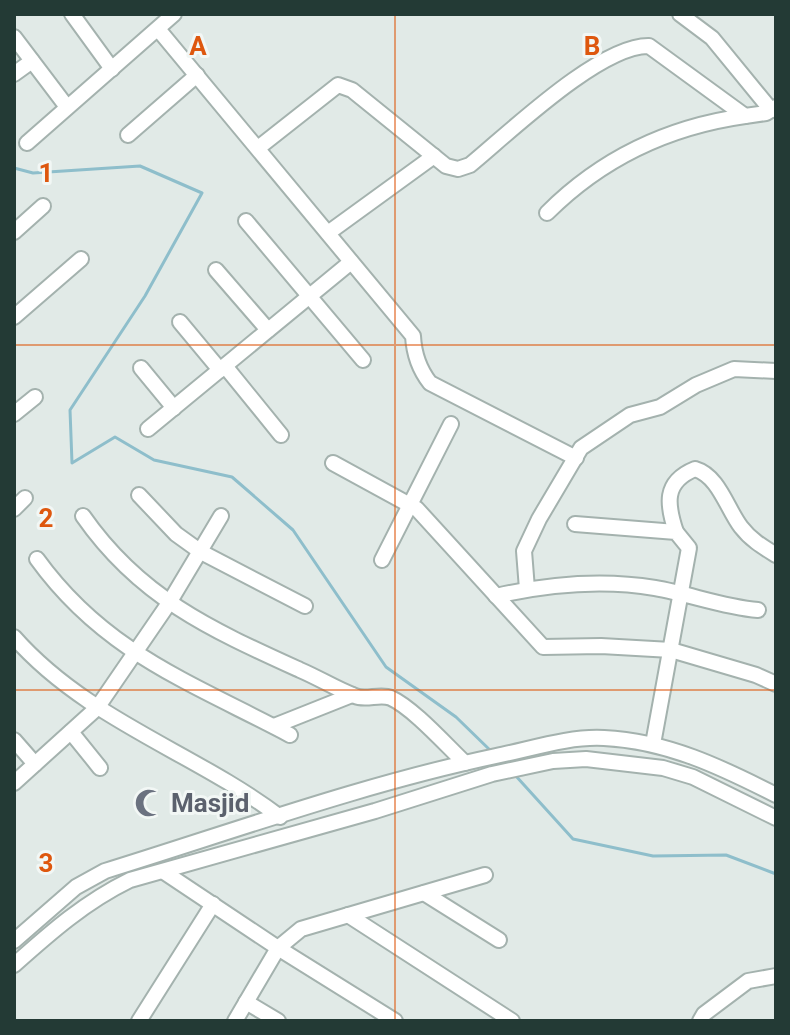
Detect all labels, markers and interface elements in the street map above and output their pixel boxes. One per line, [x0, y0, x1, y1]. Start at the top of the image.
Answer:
text: A [189, 31, 207, 61]
text: B [584, 31, 600, 61]
text: 1 [39, 158, 53, 188]
text: 2 [39, 503, 53, 533]
mosque icon: Masjid [134, 788, 164, 818]
place label: Masjid [171, 788, 249, 818]
text: 3 [39, 848, 53, 878]

